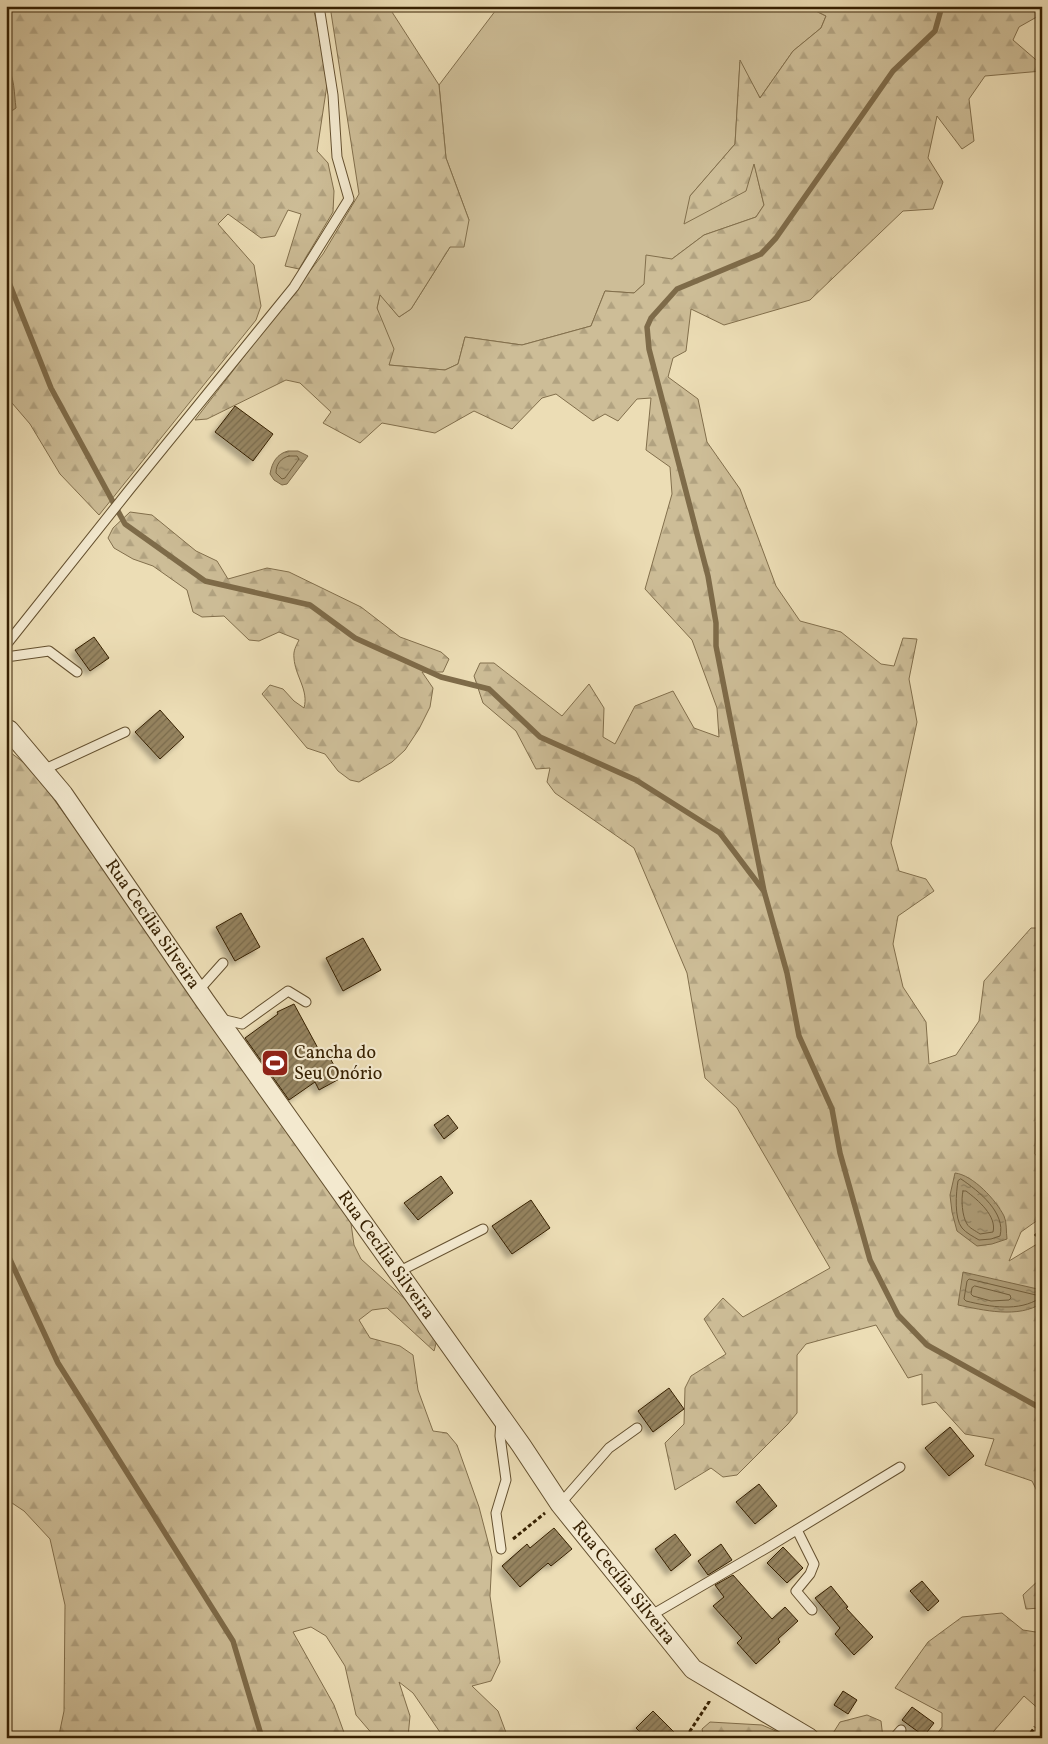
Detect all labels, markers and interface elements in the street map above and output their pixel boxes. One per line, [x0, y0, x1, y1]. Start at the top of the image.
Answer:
street label: Rua Cecília Silveira [99, 854, 206, 994]
place label: Cancha do Seu Onório [294, 1041, 382, 1087]
sports icon: Cancha do Seu Onório [260, 1048, 290, 1078]
street label: Rua Cecília Silveira [331, 1186, 440, 1325]
street label: Rua Cecília Silveira [566, 1516, 681, 1650]

